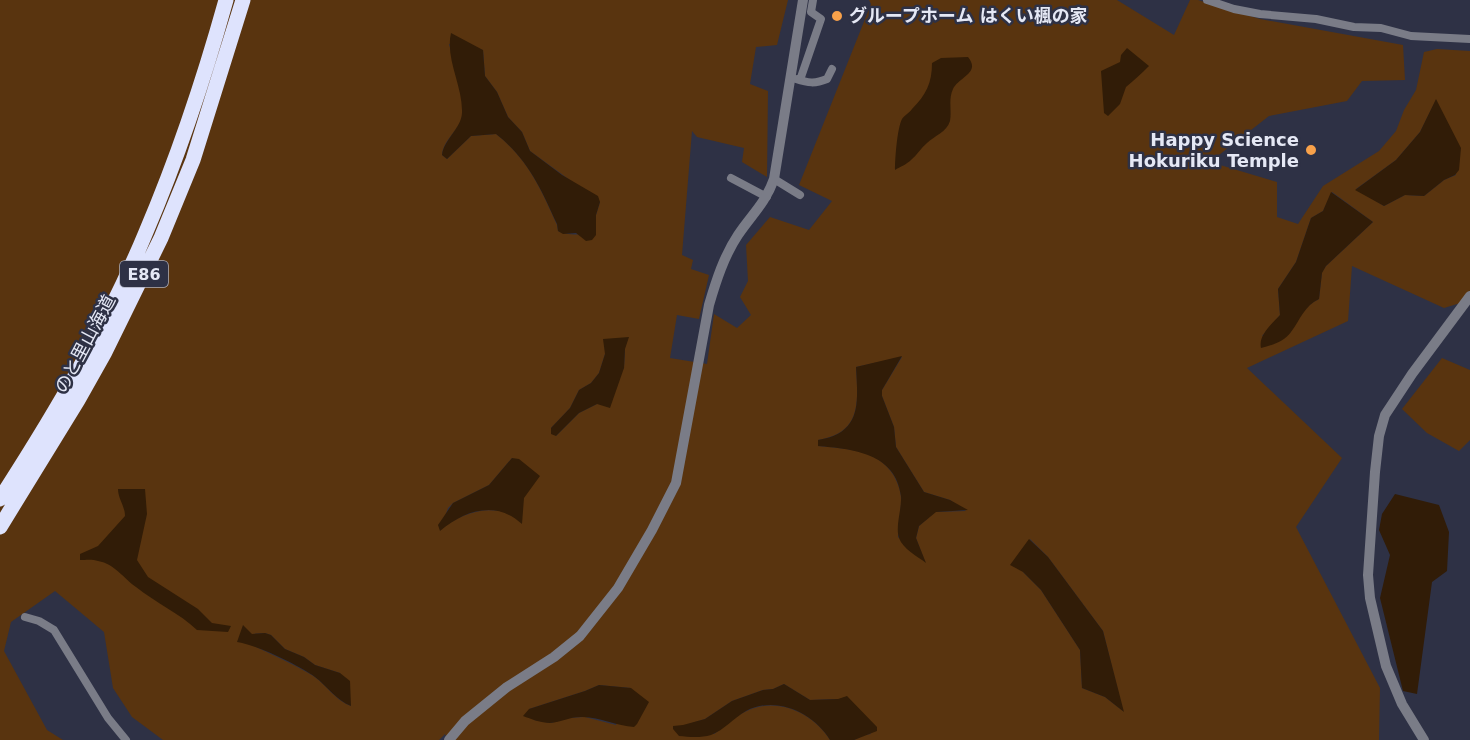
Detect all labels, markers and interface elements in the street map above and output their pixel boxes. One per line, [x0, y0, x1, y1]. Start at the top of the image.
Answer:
place label: グループホーム はくい楓の家 [849, 5, 1088, 26]
marker: グループホーム はくい楓の家 [830, 9, 844, 23]
place label: Happy Science Hokuriku Temple [1129, 129, 1299, 171]
marker: Happy Science Hokuriku Temple [1304, 143, 1318, 157]
road number: E86 [120, 261, 168, 287]
street label: のと里山海道 [50, 291, 119, 396]

